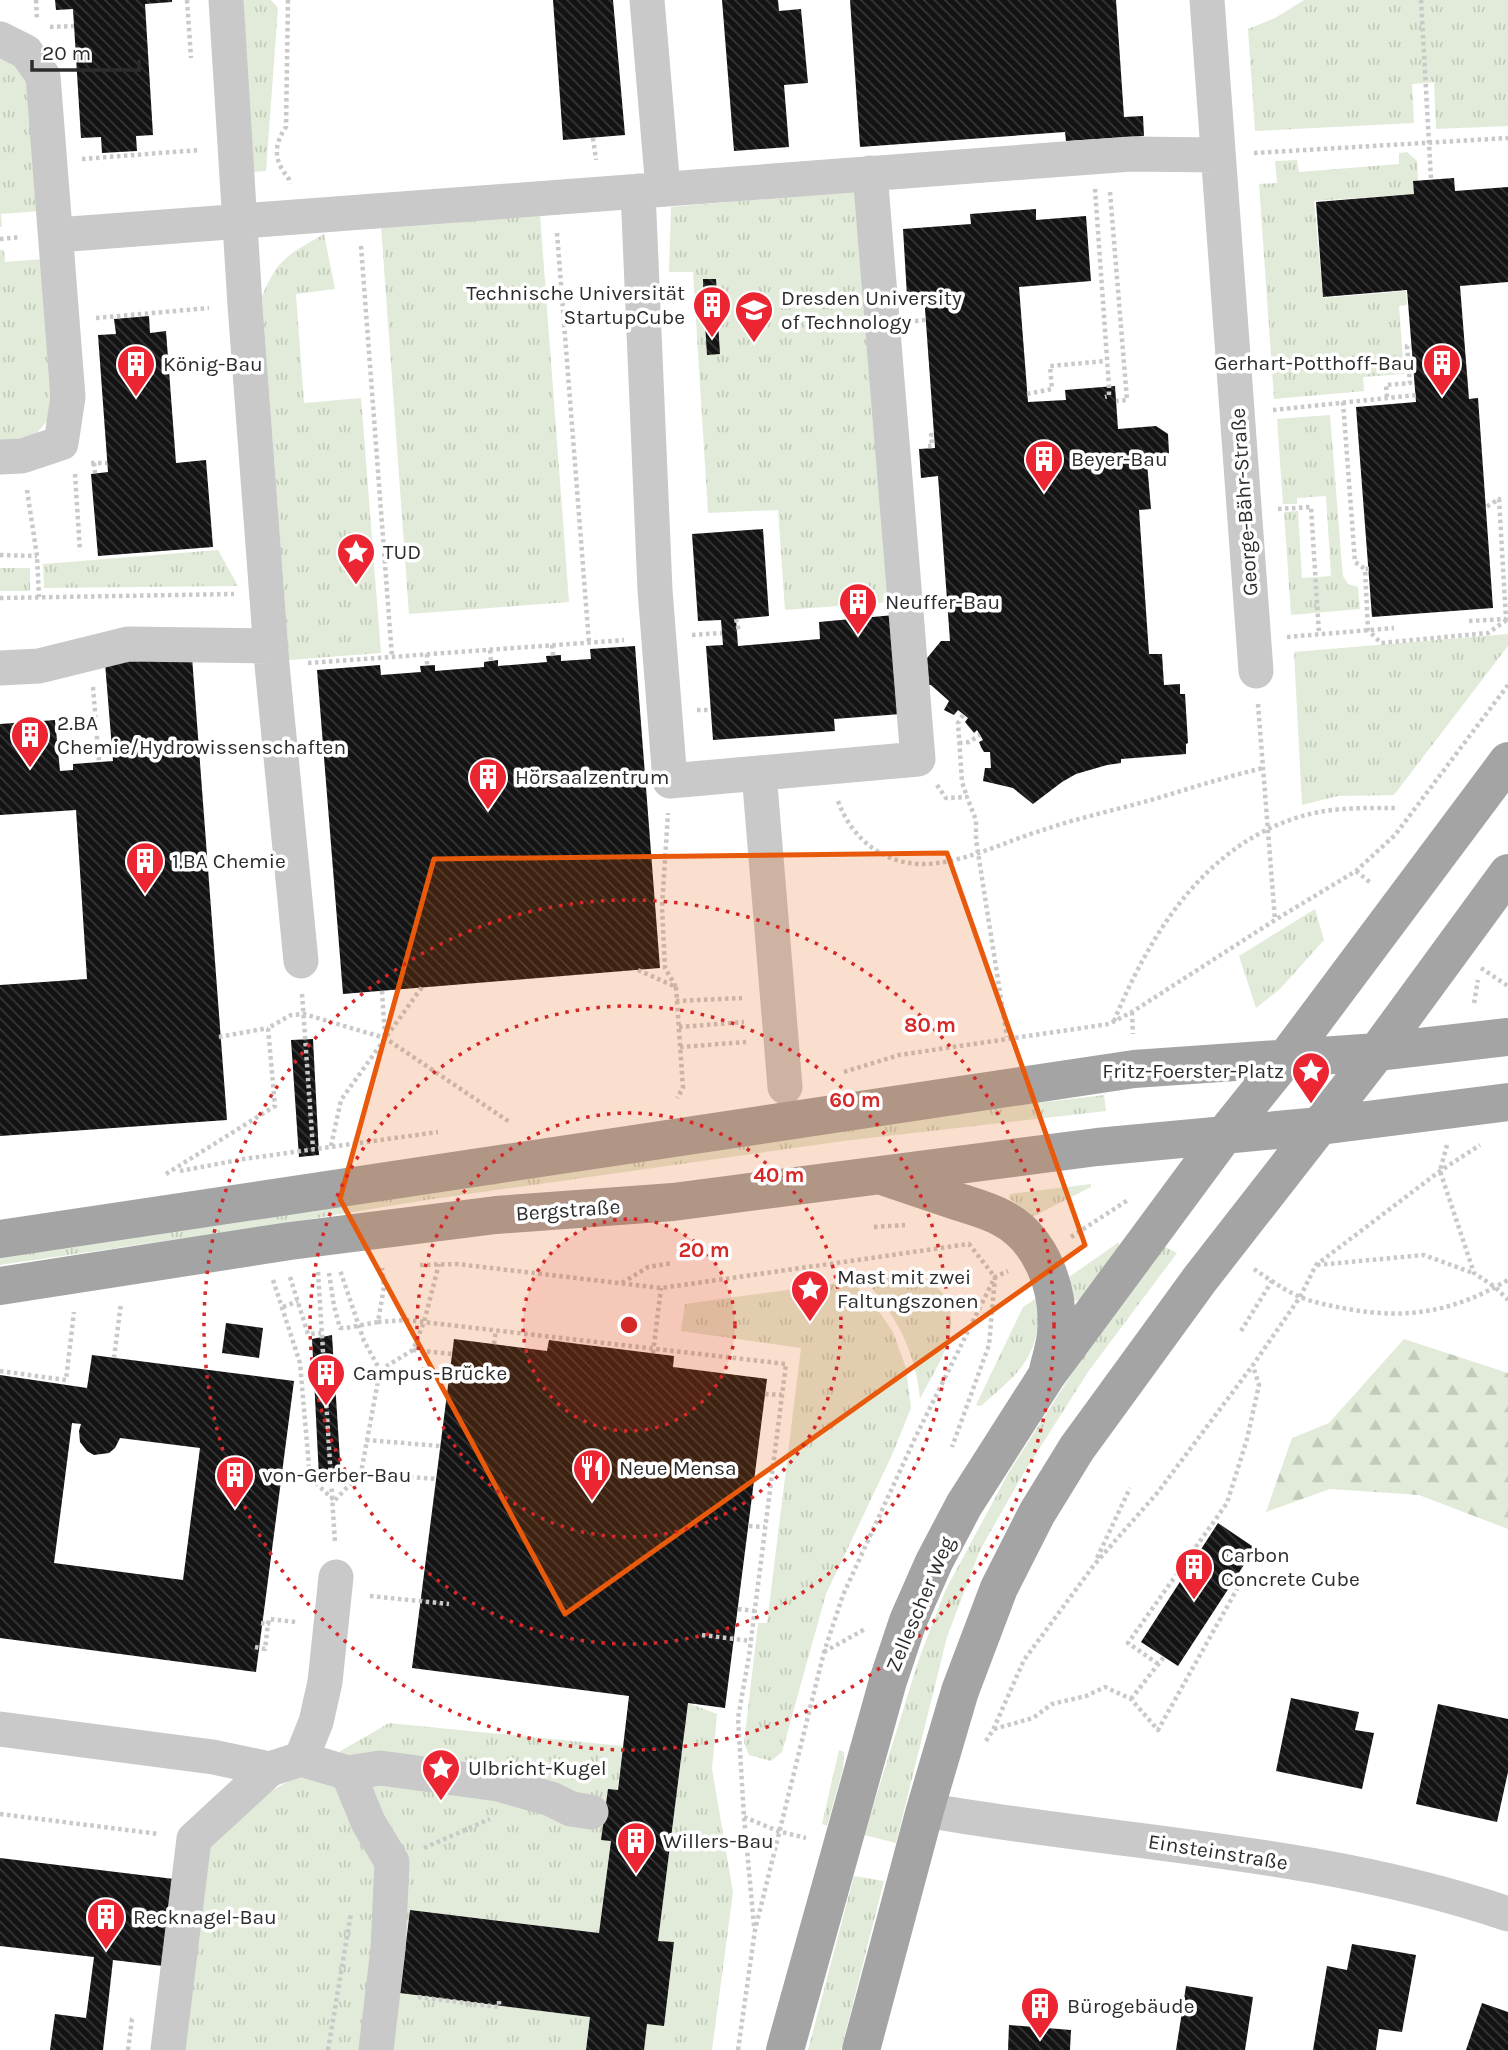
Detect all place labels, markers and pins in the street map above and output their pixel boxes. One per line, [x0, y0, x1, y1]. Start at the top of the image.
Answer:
place label: Technische Universität StartupCube [466, 281, 685, 329]
building icon: Technische Universität StartupCube [691, 284, 733, 339]
place label: Dresden University of Technology [781, 286, 962, 334]
school or university icon: Dresden University of Technology [733, 289, 775, 344]
building icon: Gerhart-Potthoff-Bau [1421, 342, 1463, 397]
building icon: König-Bau [115, 343, 157, 398]
place label: Gerhart-Potthoff-Bau [1214, 351, 1415, 375]
place label: König-Bau [163, 352, 263, 376]
building icon: Beyer-Bau [1023, 438, 1065, 493]
place label: Beyer-Bau [1071, 447, 1168, 471]
place icon: TUD [335, 531, 377, 586]
place label: TUD [383, 540, 421, 564]
building icon: Neuffer-Bau [837, 581, 879, 636]
place label: Neuffer-Bau [885, 590, 1000, 614]
place label: 2.BA Chemie/Hydrowissenschaften [57, 711, 346, 759]
building icon: 2.BA Chemie/Hydrowissenschaften [9, 714, 51, 769]
building icon: Hörsaalzentrum [467, 756, 509, 811]
place label: Hörsaalzentrum [515, 765, 669, 789]
building icon: 1.BA Chemie [124, 840, 166, 895]
place label: 1.BA Chemie [172, 849, 286, 873]
place icon: Fritz-Foerster-Platz [1290, 1050, 1332, 1105]
place label: Fritz-Foerster-Platz [1102, 1059, 1284, 1083]
place label: Mast mit zwei Faltungszonen [837, 1265, 979, 1313]
place icon: Mast mit zwei Faltungszonen [789, 1268, 831, 1323]
centre of rings [617, 1313, 641, 1337]
building icon: Campus-Brücke [305, 1352, 347, 1407]
place label: Campus-Brücke [353, 1361, 507, 1385]
restaurant icon: Neue Mensa [571, 1447, 613, 1502]
building icon: von-Gerber-Bau [214, 1454, 256, 1509]
place label: Neue Mensa [619, 1456, 736, 1480]
place label: von-Gerber-Bau [262, 1463, 411, 1487]
place label: Carbon Concrete Cube [1221, 1543, 1360, 1591]
building icon: Carbon Concrete Cube [1173, 1546, 1215, 1601]
place icon: Ulbricht-Kugel [420, 1747, 462, 1802]
place label: Ulbricht-Kugel [468, 1756, 607, 1780]
building icon: Willers-Bau [615, 1820, 657, 1875]
place label: Willers-Bau [663, 1829, 774, 1853]
building icon: Recknagel-Bau [85, 1896, 127, 1951]
place label: Recknagel-Bau [133, 1905, 277, 1929]
building icon: Bürogebäude [1019, 1985, 1061, 2040]
place label: Bürogebäude [1067, 1994, 1194, 2018]

